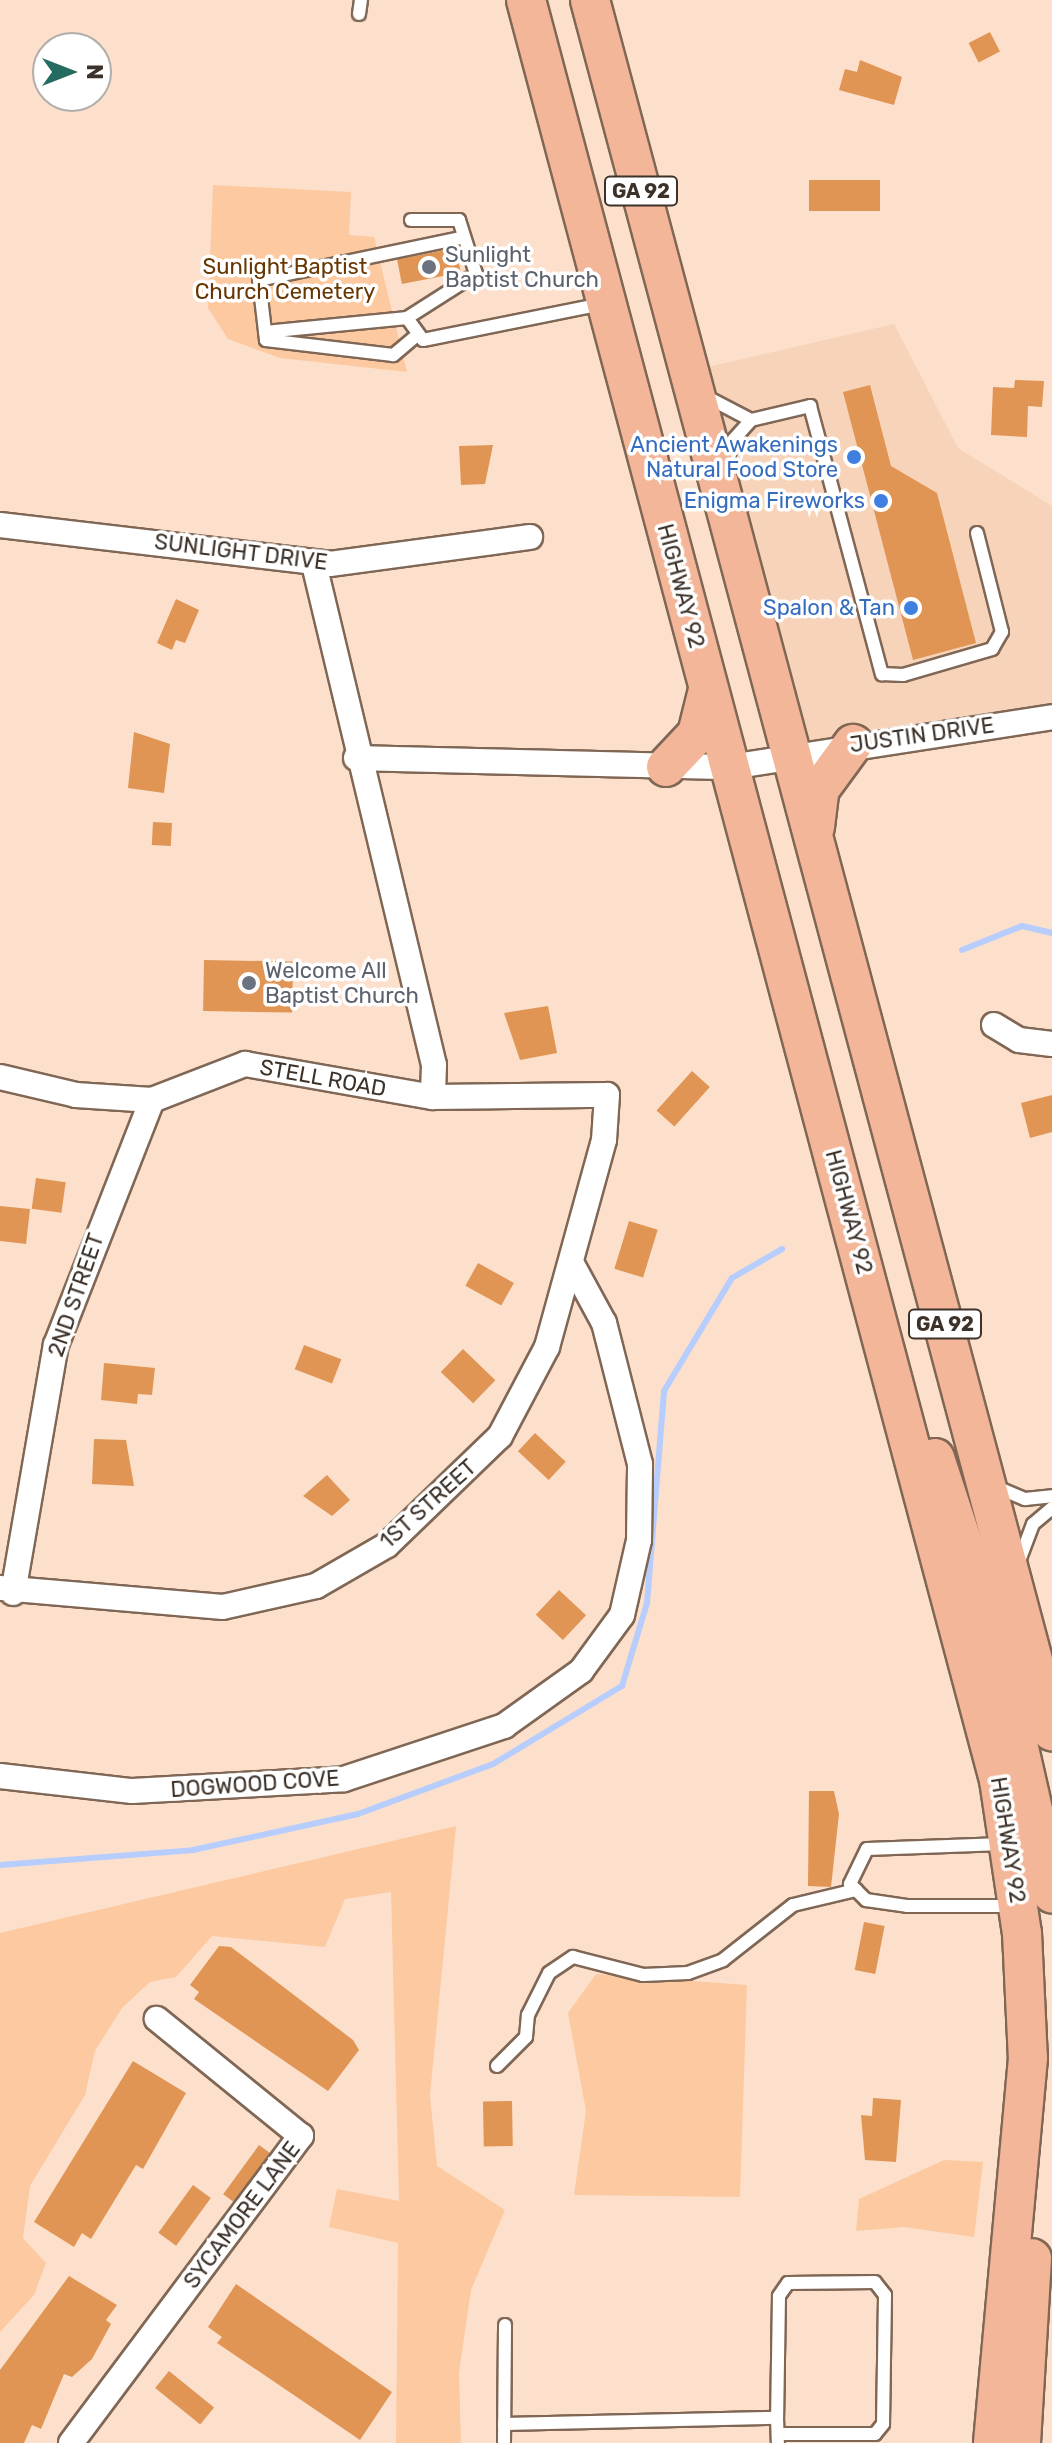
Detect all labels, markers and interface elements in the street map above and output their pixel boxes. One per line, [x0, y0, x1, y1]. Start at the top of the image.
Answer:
north arrow [32, 32, 112, 112]
text: N [81, 64, 108, 80]
road number: GA 92 [603, 175, 679, 207]
place label: Sunlight Baptist Church [445, 241, 599, 292]
park label: Sunlight Baptist Church Cemetery [195, 253, 375, 304]
marker: Sunlight Baptist Church [420, 258, 438, 276]
place label: Ancient Awakenings Natural Food Store [630, 431, 838, 482]
marker: Ancient Awakenings Natural Food Store [845, 448, 863, 466]
place label: Enigma Fireworks [684, 488, 865, 514]
marker: Enigma Fireworks [872, 492, 890, 510]
street label: HIGHWAY 92 [652, 521, 710, 651]
street label: SUNLIGHT DRIVE [153, 528, 329, 576]
place label: Spalon & Tan [763, 595, 895, 621]
marker: Spalon & Tan [902, 599, 920, 617]
street label: JUSTIN DRIVE [848, 712, 996, 758]
place label: Welcome All Baptist Church [265, 957, 419, 1008]
marker: Welcome All Baptist Church [240, 974, 258, 992]
street label: STELL ROAD [257, 1054, 389, 1102]
street label: HIGHWAY 92 [820, 1147, 878, 1277]
street label: 2ND STREET [43, 1230, 109, 1360]
road number: GA 92 [907, 1308, 983, 1340]
street label: 1ST STREET [374, 1454, 482, 1554]
street label: DOGWOOD COVE [170, 1765, 340, 1803]
street label: HIGHWAY 92 [985, 1775, 1031, 1905]
street label: SYCAMORE LANE [178, 2136, 306, 2294]

